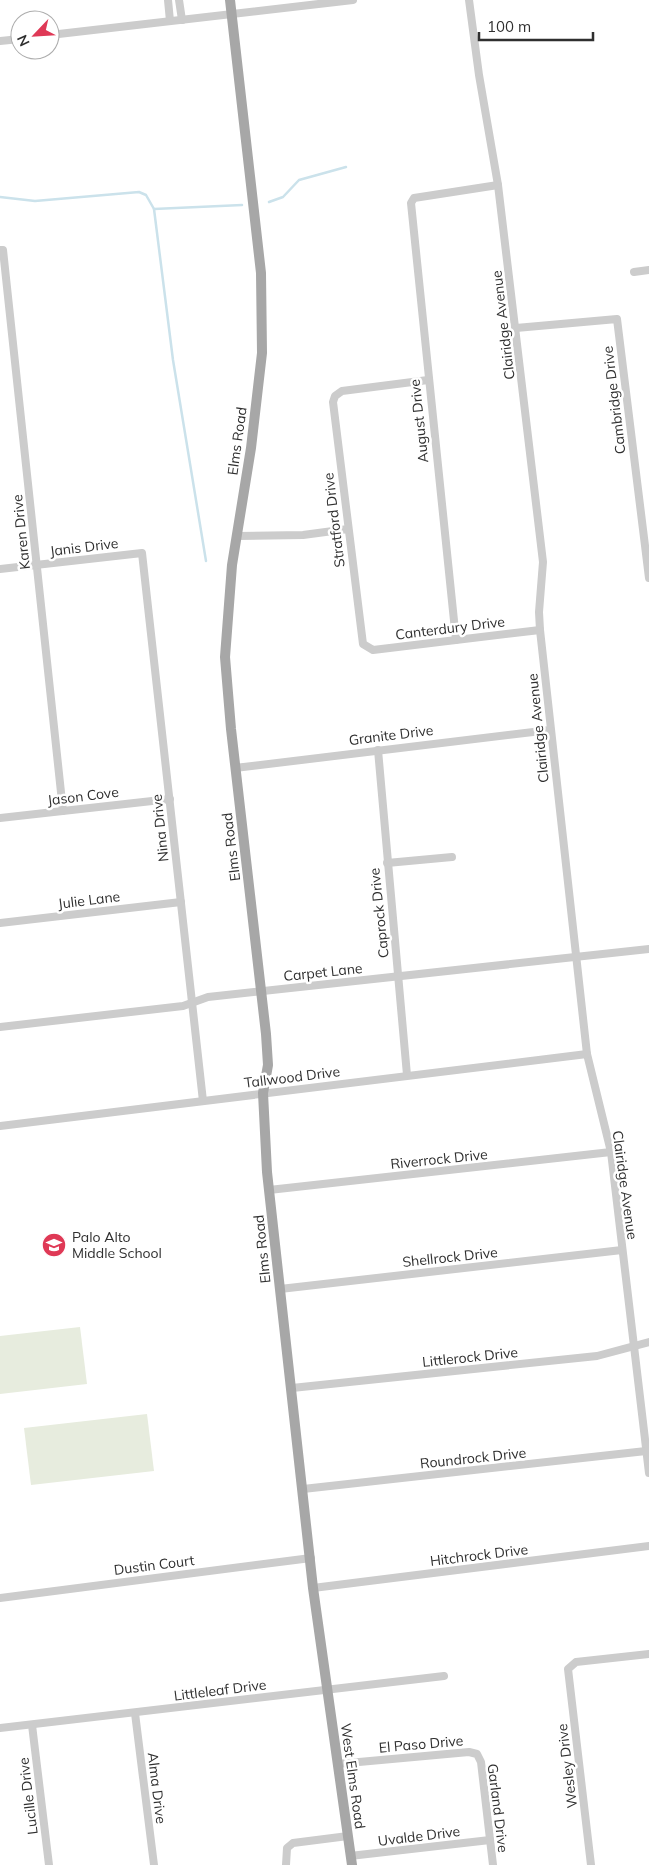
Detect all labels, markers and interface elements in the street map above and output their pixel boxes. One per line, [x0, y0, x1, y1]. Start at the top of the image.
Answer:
north arrow [10, 10, 60, 60]
scale bar [479, 10, 593, 42]
text: 100 m [487, 17, 531, 36]
text: N [13, 32, 34, 49]
street label: Clairidge Avenue [487, 269, 519, 381]
street label: Cambridge Drive [598, 345, 630, 455]
street label: August Drive [406, 378, 432, 464]
street label: Elms Road [223, 406, 251, 476]
street label: Stratford Drive [319, 472, 349, 568]
street label: Karen Drive [8, 493, 34, 571]
street label: Janis Drive [49, 534, 119, 560]
street label: Canterdury Drive [394, 612, 506, 644]
street label: Clairidge Avenue [523, 672, 553, 784]
street label: Granite Drive [348, 721, 434, 749]
street label: Jason Cove [46, 783, 120, 809]
street label: Nina Drive [148, 793, 172, 863]
street label: Elms Road [218, 812, 244, 882]
street label: Caprock Drive [365, 867, 393, 959]
street label: Julie Lane [57, 887, 121, 913]
street label: Carpet Lane [283, 959, 363, 985]
street label: Tallwood Drive [243, 1062, 341, 1092]
street label: Clairidge Avenue [608, 1129, 642, 1241]
street label: Riverrock Drive [389, 1145, 489, 1173]
street label: Elms Road [249, 1214, 275, 1284]
place label: Palo Alto Middle School [72, 1228, 162, 1262]
school or university icon: Palo Alto Middle School [41, 1232, 67, 1258]
street label: Shellrock Drive [401, 1243, 499, 1271]
street label: Littlerock Drive [421, 1343, 519, 1371]
street label: Roundrock Drive [419, 1443, 527, 1473]
street label: Hitchrock Drive [429, 1540, 529, 1570]
street label: Dustin Court [113, 1551, 195, 1579]
street label: Littleleaf Drive [173, 1675, 267, 1705]
street label: West Elms Road [337, 1722, 369, 1830]
street label: Wesley Drive [553, 1723, 581, 1809]
street label: El Paso Drive [378, 1731, 464, 1757]
street label: Alma Drive [144, 1751, 170, 1825]
street label: Lucille Drive [14, 1756, 42, 1836]
street label: Garland Drive [484, 1762, 512, 1854]
street label: Uvalde Drive [377, 1822, 461, 1850]

